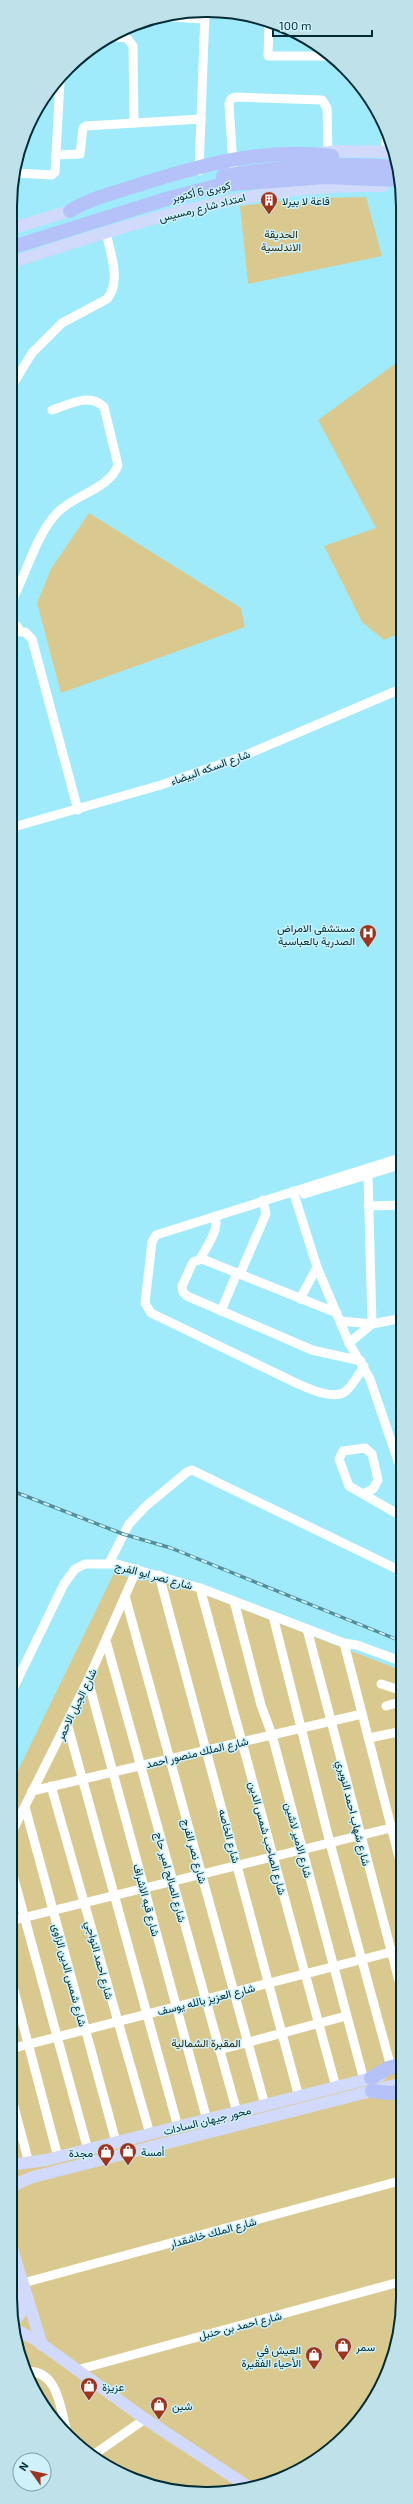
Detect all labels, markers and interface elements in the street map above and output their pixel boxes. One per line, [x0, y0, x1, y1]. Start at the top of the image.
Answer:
scale bar [273, 12, 372, 38]
text: 100 m [279, 18, 311, 32]
street label: كوبرى 6 أكتوبر [169, 178, 232, 205]
street label: امتداد شارع رمسيس [157, 190, 247, 226]
building icon: قاعة لا بيرلا [259, 190, 279, 215]
place label: قاعة لا بيرلا [282, 194, 330, 208]
park label: الحديقة الاندلسية [261, 227, 301, 254]
street label: شارع السكه البيضاء [168, 746, 253, 789]
place label: مستشفى الامراض الصدرية بالعباسية [277, 921, 355, 948]
hospital icon: مستشفى الامراض الصدرية بالعباسية [358, 923, 378, 948]
street label: شارع نصر ابو الفرج [113, 1558, 195, 1594]
street label: شارع الجبل الاحمر [53, 1666, 101, 1744]
street label: شارع الملك منصور احمد [144, 1734, 250, 1772]
street label: شارع شهاب احمد النويري [331, 1759, 373, 1868]
street label: شارع الصاحب شمس الدين [245, 1780, 290, 1897]
street label: شارع الامير لاشين [281, 1801, 315, 1880]
street label: شارع الخاصه [215, 1807, 244, 1865]
street label: شارع نصر الفرج [178, 1817, 210, 1886]
street label: شارع الصالح امير حاج [151, 1830, 189, 1924]
street label: شارع قبه الاشراف [129, 1862, 163, 1939]
street label: شارع احمد النواجي [79, 1919, 117, 2002]
street label: شارع شمس الدين الزاوى [48, 1922, 90, 2029]
street label: شارع العزيز بالله يوسف [156, 1981, 257, 2019]
park label: المقبرة الشمالية [171, 2036, 241, 2050]
street label: محور جيهان السادات [162, 2103, 253, 2138]
shop icon: أمسة [118, 2141, 138, 2166]
shop icon: مجدة [96, 2142, 116, 2167]
place label: أمسة [141, 2145, 165, 2158]
place label: مجدة [69, 2146, 93, 2160]
street label: شارع الملك خاشقدار [167, 2214, 259, 2252]
street label: شارع احمد بن حنبل [197, 2308, 284, 2344]
shop icon: سمر [333, 2336, 353, 2361]
place label: سمر [355, 2340, 376, 2354]
place label: العيش في الأحياء الفقيرة [242, 2343, 301, 2370]
shop icon: العيش في الأحياء الفقيرة [304, 2345, 324, 2370]
shop icon: عزيزة [79, 2376, 99, 2401]
place label: عزيزة [102, 2380, 125, 2394]
shop icon: شبن [149, 2395, 169, 2420]
place label: شبن [172, 2399, 193, 2413]
north arrow [12, 2452, 52, 2492]
text: N [16, 2459, 31, 2473]

